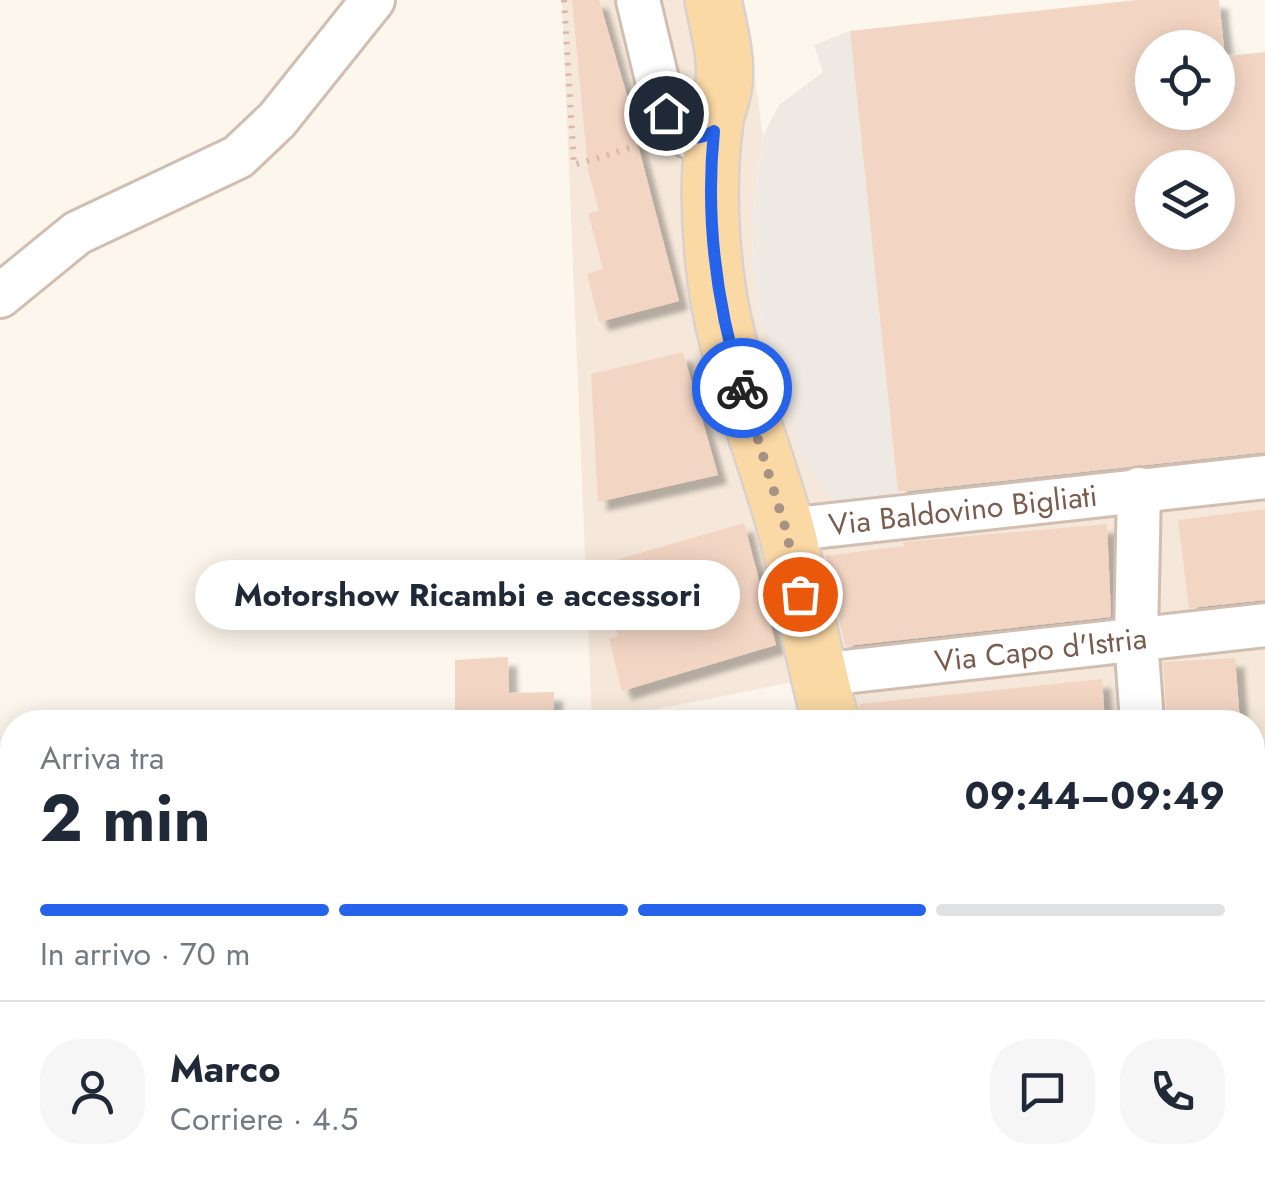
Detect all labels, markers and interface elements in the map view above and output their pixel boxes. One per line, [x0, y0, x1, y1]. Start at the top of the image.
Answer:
map controls [1135, 30, 1235, 250]
button: locate [1135, 30, 1235, 130]
pin [624, 71, 709, 156]
icon: home [639, 86, 694, 141]
button: layers [1135, 150, 1235, 250]
courier [692, 338, 792, 438]
icon: bike [715, 361, 770, 416]
street label: Via Baldovino Bigliati [826, 474, 1100, 546]
pin [758, 552, 843, 637]
callout: Motorshow Ricambi e accessori [195, 559, 740, 629]
icon: bag [773, 567, 828, 622]
text: Motorshow Ricambi e accessori [234, 572, 701, 618]
street label: Via Capo d'Istria [932, 616, 1149, 683]
text: Arriva tra [40, 735, 165, 781]
text: 09:44–09:49 [965, 768, 1225, 823]
text: 2 min [40, 771, 211, 865]
text: In arrivo · 70 m [40, 931, 250, 977]
button: person [40, 1039, 145, 1144]
button: chat [990, 1039, 1095, 1144]
button: phone [1120, 1039, 1225, 1144]
text: Marco [170, 1041, 281, 1096]
text: Corriere · 4.5 [170, 1096, 358, 1142]

